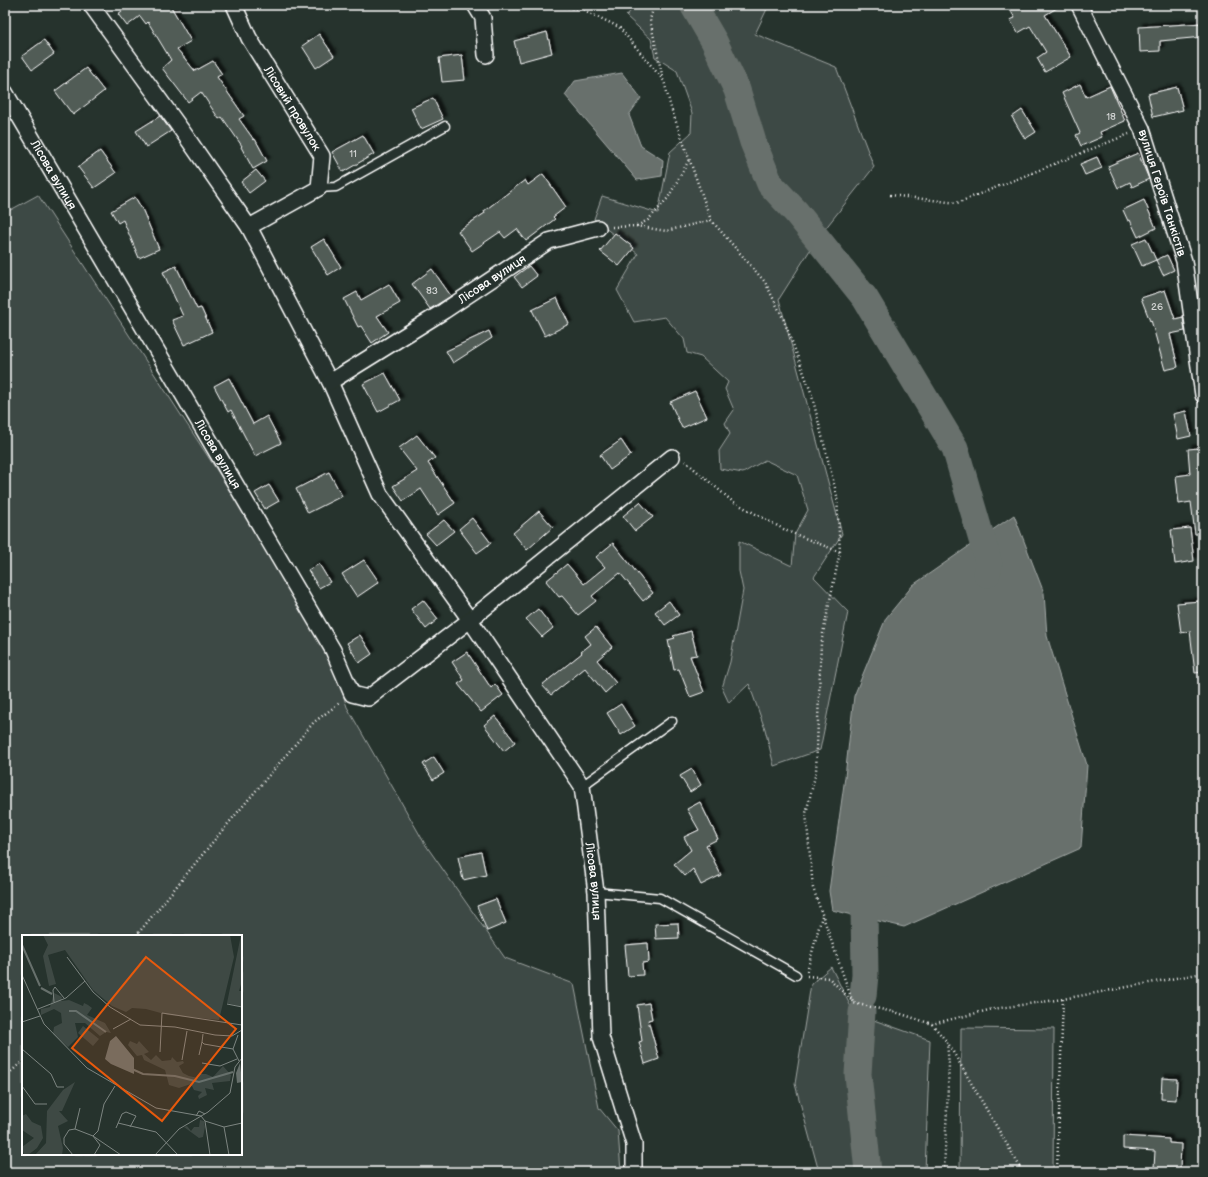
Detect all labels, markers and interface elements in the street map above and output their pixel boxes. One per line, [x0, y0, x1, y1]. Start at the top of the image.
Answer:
street label: Лісовий провулок [260, 63, 324, 154]
house number: 18 [1106, 111, 1116, 123]
street label: вулиця Героїв Танкістів [1135, 128, 1189, 259]
street label: Лісова вулиця [26, 137, 80, 213]
house number: 11 [349, 148, 357, 160]
street label: Лісова вулиця [455, 251, 529, 308]
house number: 83 [426, 285, 438, 297]
house number: 26 [1151, 301, 1163, 313]
street label: Лісова вулиця [191, 416, 244, 492]
street label: Лісова вулиця [581, 840, 604, 921]
inset map [22, 935, 242, 1155]

